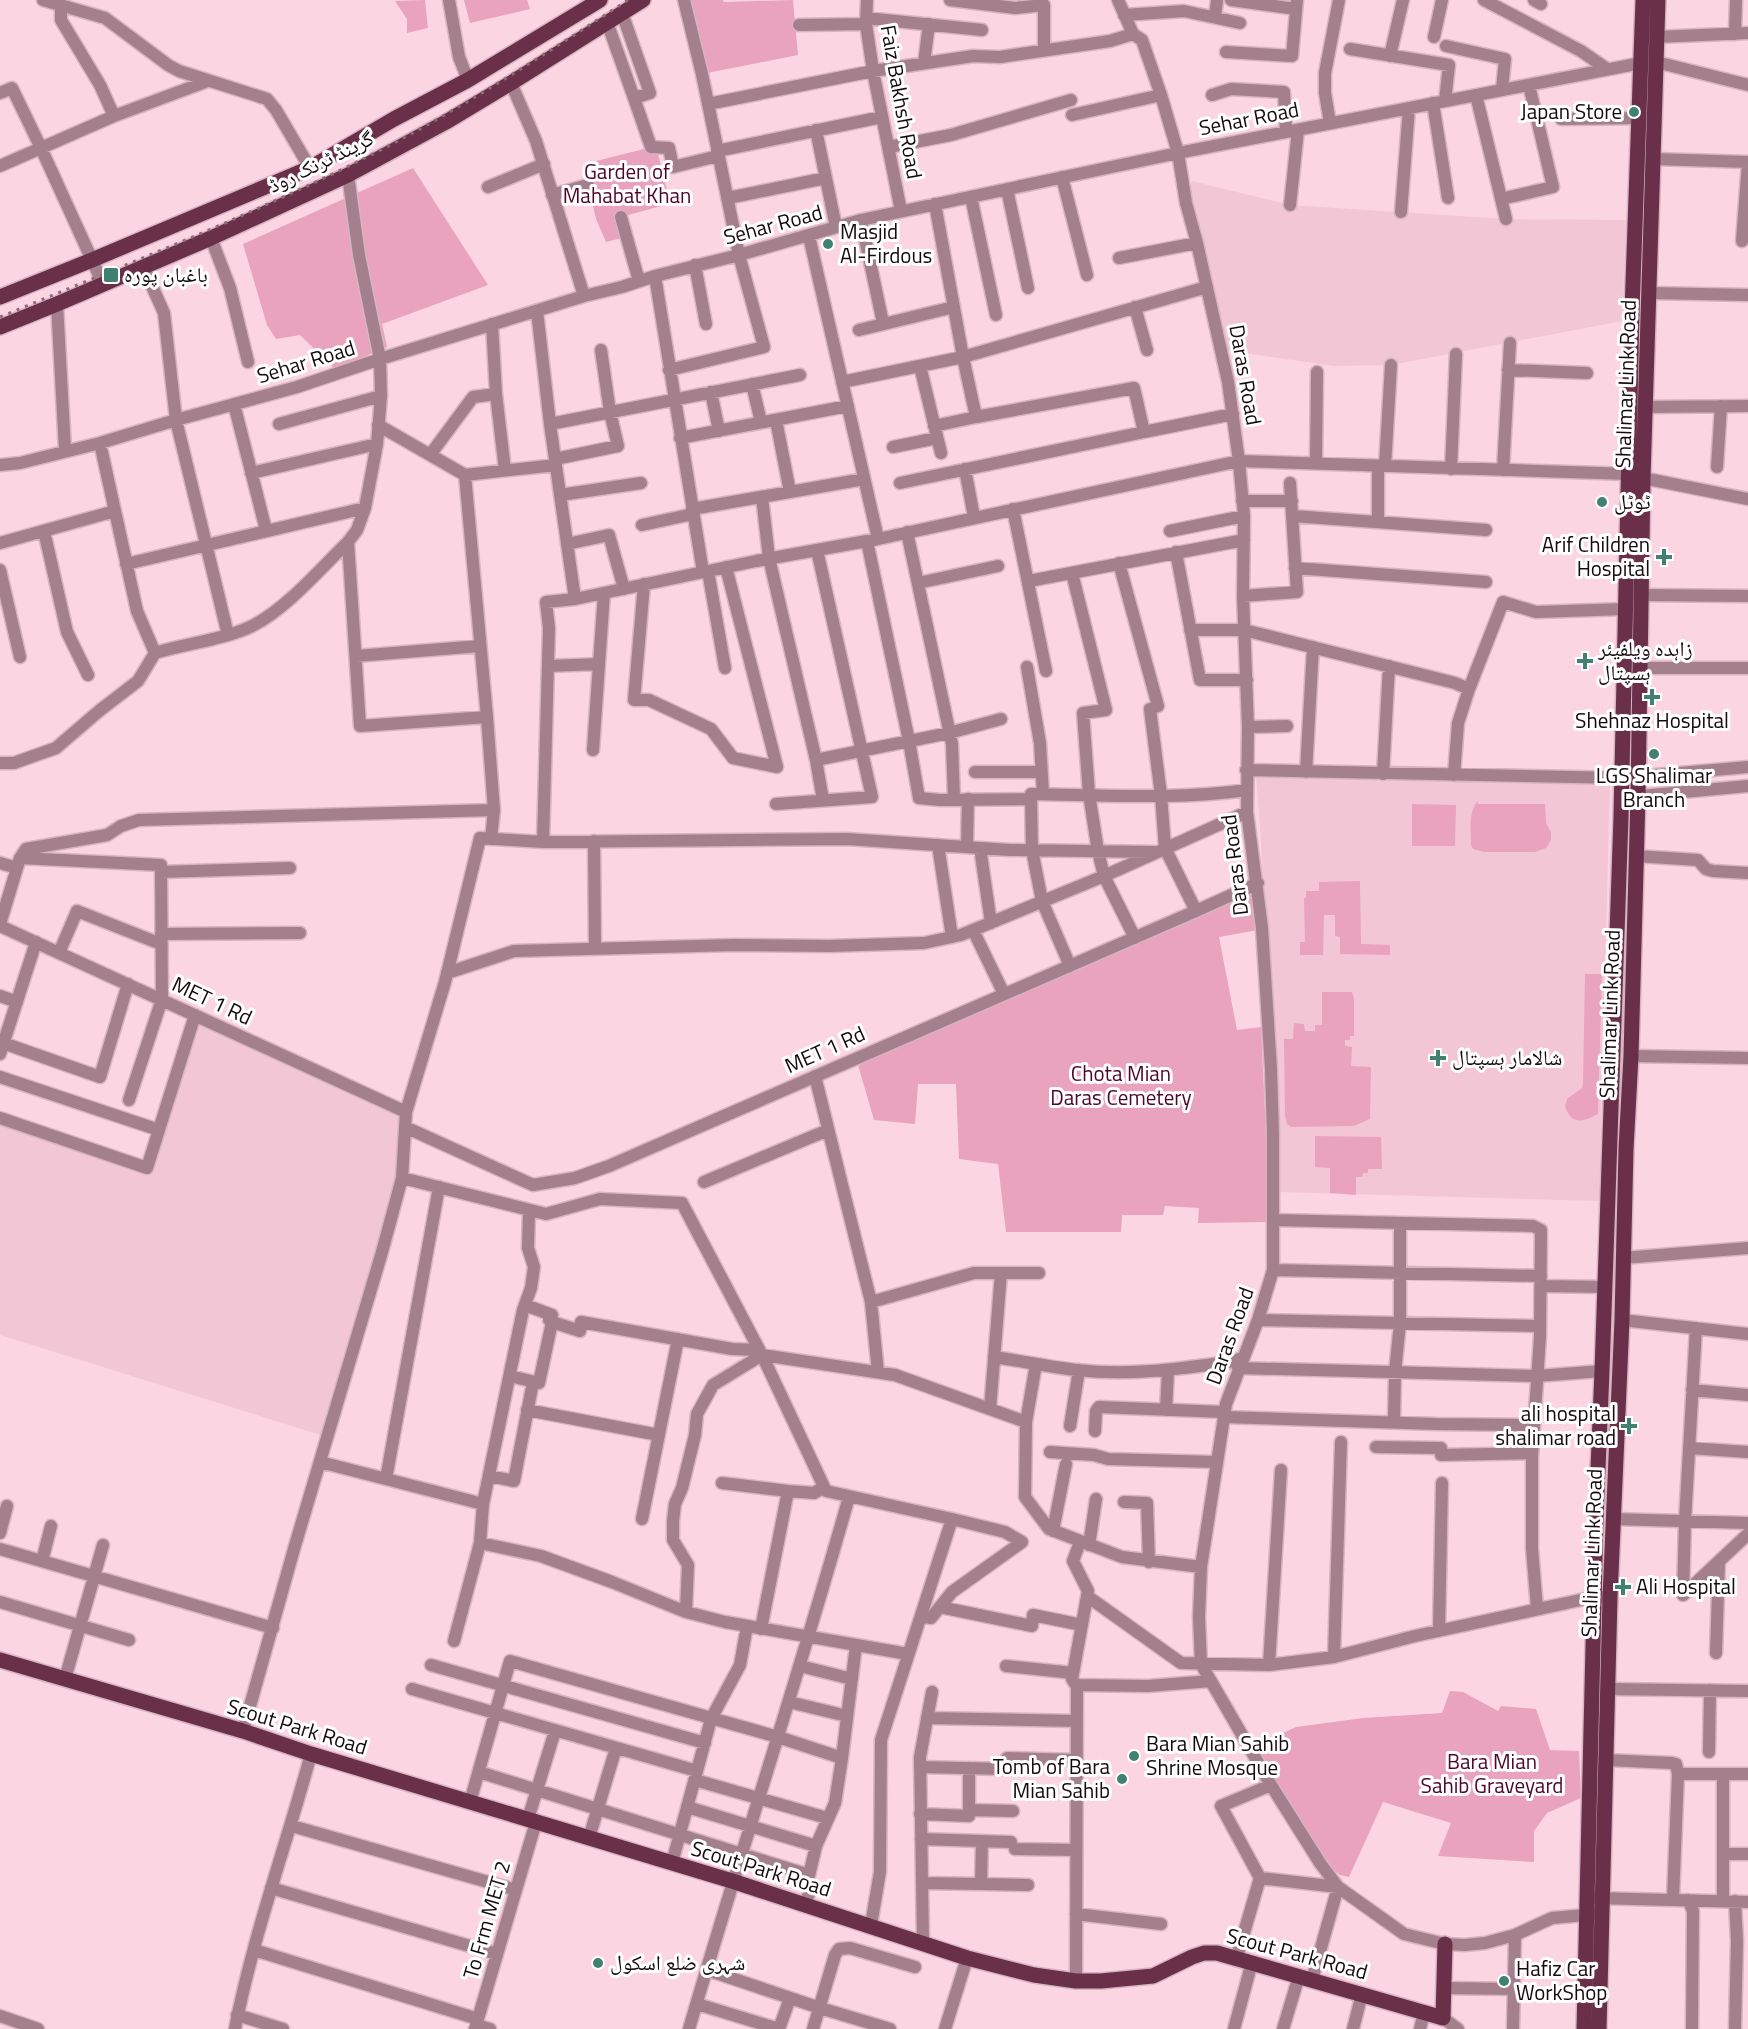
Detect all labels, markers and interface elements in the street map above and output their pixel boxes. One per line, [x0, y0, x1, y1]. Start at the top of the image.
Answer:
street label: Faiz Bakhsh Road [873, 22, 931, 181]
street label: Sehar Road [1196, 93, 1302, 143]
place label: Japan Store [1521, 95, 1622, 127]
marker: Japan Store [1627, 105, 1641, 119]
street label: گرینڈ ٹرنک روڈ [262, 122, 379, 200]
park label: Garden of Mahabat Khan [563, 155, 691, 211]
street label: Sehar Road [720, 195, 826, 253]
place label: Masjid Al-Firdous [840, 215, 932, 271]
marker: Masjid Al-Firdous [821, 237, 835, 251]
place label: باغبان پورہ [124, 258, 208, 290]
marker: باغبان پورہ [102, 266, 120, 284]
street label: Shalimar Link Road [1606, 299, 1644, 469]
street label: Daras Road [1221, 322, 1271, 428]
street label: Sehar Road [253, 331, 359, 391]
place label: ٹوٹل [1614, 485, 1651, 517]
marker: ٹوٹل [1595, 495, 1609, 509]
place label: Arif Children Hospital [1542, 528, 1650, 584]
marker: Arif Children Hospital [1655, 548, 1673, 566]
place label: زاہدہ ویلفیئر ہسپتال [1597, 632, 1693, 688]
marker: زاہدہ ویلفیئر ہسپتال [1576, 652, 1594, 670]
marker: Shehnaz Hospital [1643, 688, 1661, 706]
place label: Shehnaz Hospital [1575, 704, 1729, 736]
marker: LGS Shalimar Branch [1647, 747, 1661, 761]
place label: LGS Shalimar Branch [1596, 759, 1712, 815]
street label: Daras Road [1212, 813, 1256, 918]
street label: Shalimar Link Road [1590, 929, 1628, 1099]
street label: MET 1 Rd [167, 968, 258, 1033]
street label: MET 1 Rd [779, 1017, 870, 1081]
place label: شالامار ہسپتال [1452, 1041, 1562, 1073]
marker: شالامار ہسپتال [1429, 1049, 1447, 1067]
park label: Chota Mian Daras Cemetery [1050, 1057, 1192, 1113]
street label: Daras Road [1197, 1282, 1261, 1389]
place label: ali hospital shalimar road [1495, 1397, 1616, 1453]
marker: ali hospital shalimar road [1620, 1417, 1638, 1435]
street label: Shalimar Link Road [1572, 1468, 1610, 1638]
place label: Ali Hospital [1636, 1570, 1736, 1602]
marker: Ali Hospital [1614, 1578, 1632, 1596]
street label: Scout Park Road [223, 1690, 371, 1763]
place label: Bara Mian Sahib Shrine Mosque [1146, 1727, 1289, 1783]
park label: Bara Mian Sahib Graveyard [1421, 1745, 1563, 1801]
marker: Bara Mian Sahib Shrine Mosque [1127, 1749, 1141, 1763]
place label: Tomb of Bara Mian Sahib [993, 1750, 1110, 1806]
marker: Tomb of Bara Mian Sahib [1115, 1772, 1129, 1786]
street label: Scout Park Road [687, 1832, 835, 1905]
street label: To Frm MET 2 [454, 1857, 518, 1983]
street label: Scout Park Road [1223, 1919, 1371, 1987]
place label: شہری ضلع اسکول [610, 1946, 745, 1978]
place label: Hafiz Car WorkShop [1516, 1952, 1607, 2008]
marker: شہری ضلع اسکول [591, 1956, 605, 1970]
marker: Hafiz Car WorkShop [1497, 1974, 1511, 1988]

